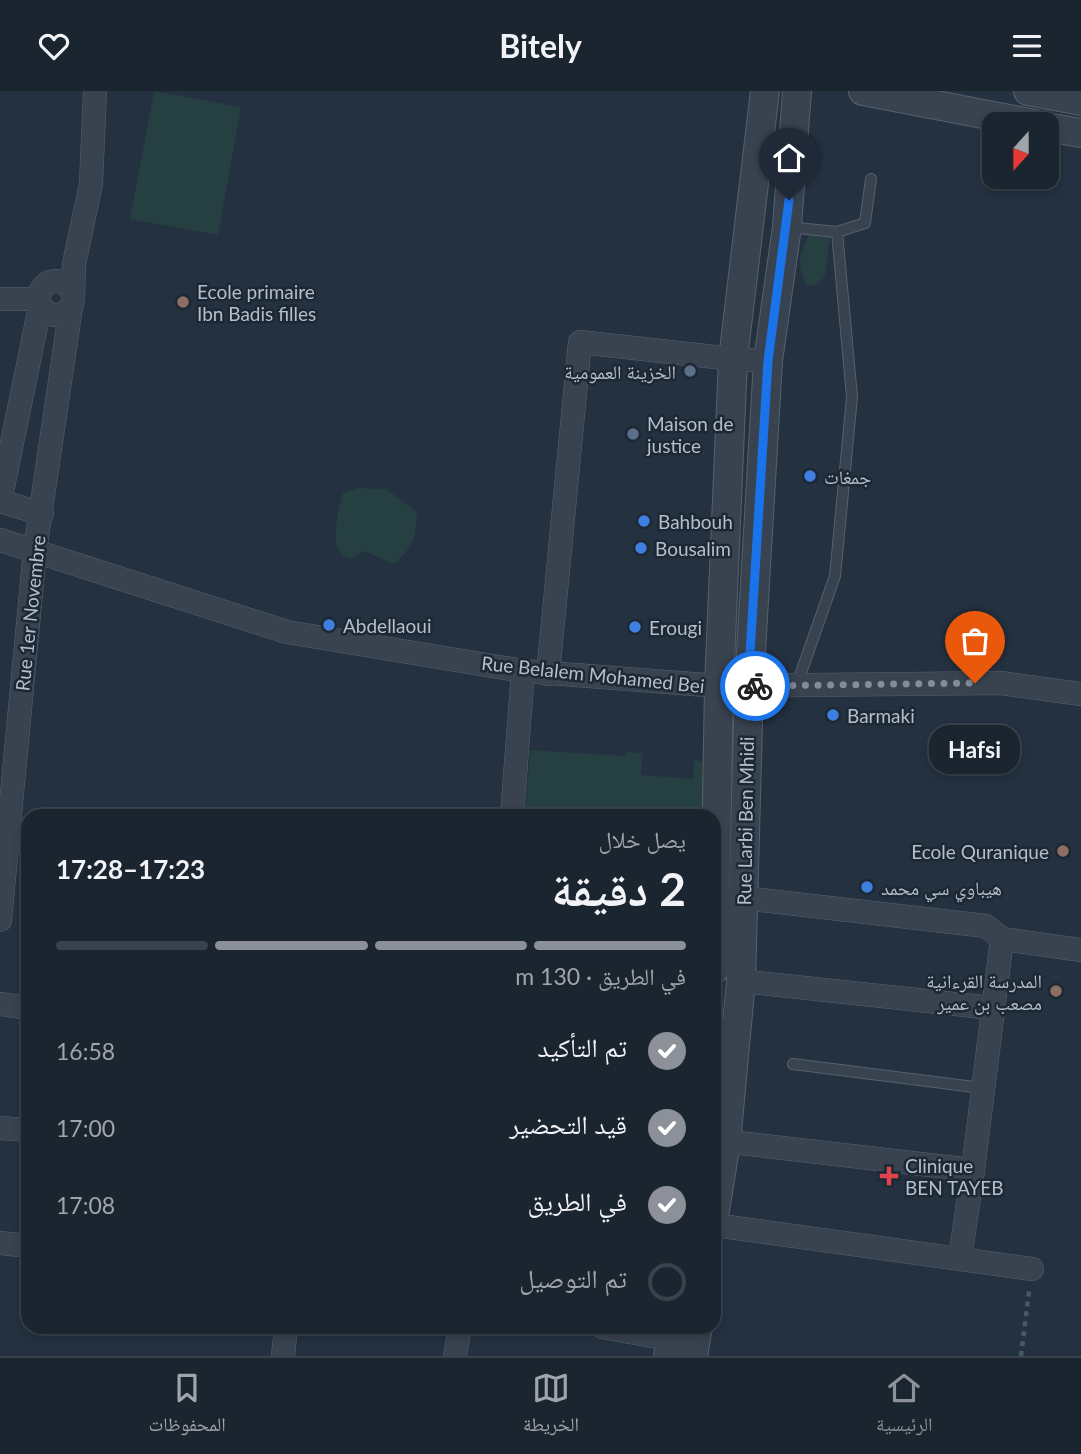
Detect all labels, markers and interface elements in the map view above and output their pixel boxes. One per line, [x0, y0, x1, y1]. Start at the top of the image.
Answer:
text: Bitely [499, 26, 582, 65]
icon: heart [35, 27, 73, 65]
icon: menu [1008, 27, 1046, 65]
north arrow [982, 112, 1059, 189]
map controls [982, 112, 1059, 189]
pin [759, 128, 819, 200]
icon: home [770, 139, 808, 177]
place label: Ecole primaire Ibn Badis filles [197, 280, 316, 325]
marker: Ecole primaire Ibn Badis filles [175, 294, 191, 310]
place label: الخزينة العمومية [564, 360, 676, 384]
marker: الخزينة العمومية [682, 363, 698, 379]
place label: Maison de justice [646, 412, 734, 457]
marker: Maison de justice [625, 426, 641, 442]
place label: جمغات [824, 465, 871, 488]
marker: جمغات [802, 468, 818, 484]
place label: Bahbouh [658, 510, 733, 533]
marker: Bahbouh [636, 513, 652, 529]
street label: Rue 1er Novembre [10, 534, 50, 692]
place label: Bousalim [655, 537, 731, 560]
marker: Bousalim [633, 540, 649, 556]
pin [945, 611, 1005, 683]
place label: Abdellaoui [343, 614, 431, 637]
place label: Erougi [649, 616, 702, 639]
marker: Abdellaoui [321, 617, 337, 633]
marker: Erougi [627, 619, 643, 635]
icon: bag [956, 622, 994, 660]
street label: Rue Belalem Mohamed Bei [480, 651, 706, 697]
courier [720, 651, 790, 721]
icon: bike [736, 667, 774, 705]
place label: Barmaki [847, 704, 915, 727]
marker: Barmaki [825, 707, 841, 723]
callout: Hafsi [930, 725, 1020, 774]
text: Hafsi [948, 735, 1001, 763]
street label: Rue Larbi Ben Mhidi [732, 736, 758, 906]
text: يصل خلال [598, 825, 686, 853]
place label: Ecole Quranique [911, 840, 1049, 863]
marker: Ecole Quranique [1055, 843, 1071, 859]
text: 17:23–17:28 [56, 853, 205, 885]
text: 2 دقيقة [552, 861, 686, 916]
place label: هيباوي سي محمد [881, 876, 1002, 903]
marker: هيباوي سي محمد [859, 879, 875, 895]
text: في الطريق · 130 m [515, 962, 686, 990]
place label: المدرسة القرءانية مصعب بن عمير [926, 969, 1042, 1015]
marker: المدرسة القرءانية مصعب بن عمير [1048, 983, 1064, 999]
text: تم التأكيد [538, 1031, 627, 1063]
icon: check [648, 1032, 686, 1070]
text: 16:58 [56, 1037, 115, 1065]
text: قيد التحضير [509, 1108, 627, 1140]
icon: check [648, 1109, 686, 1147]
text: 17:00 [56, 1114, 115, 1142]
place label: Clinique BEN TAYEB [905, 1154, 1004, 1199]
marker: Clinique BEN TAYEB [879, 1166, 899, 1186]
text: في الطريق [527, 1185, 627, 1217]
icon: check [648, 1186, 686, 1224]
text: 17:08 [56, 1191, 115, 1219]
text: تم التوصيل [519, 1262, 627, 1294]
tab: المحفوظات [149, 1369, 226, 1443]
tab: الخريطة [523, 1369, 579, 1443]
tab: الرئيسية [876, 1369, 932, 1443]

